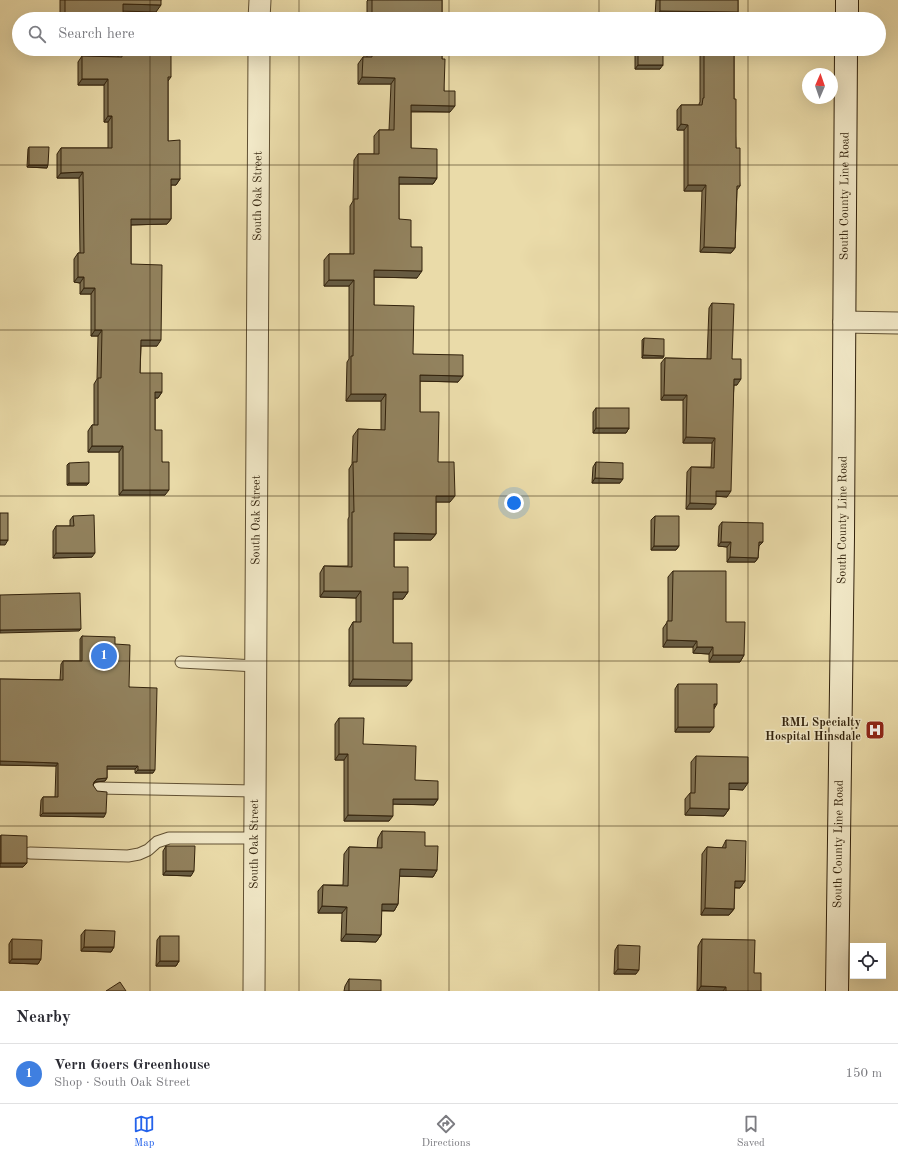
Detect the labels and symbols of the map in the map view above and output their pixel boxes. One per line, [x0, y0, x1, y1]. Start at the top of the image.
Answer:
north arrow [802, 68, 838, 104]
street label: South County Line Road [839, 132, 851, 260]
street label: South Oak Street [252, 151, 264, 241]
street label: South County Line Road [836, 456, 849, 584]
street label: South Oak Street [250, 475, 263, 565]
your location [504, 493, 524, 513]
pin: 1 [91, 641, 117, 671]
place label: RML Specialty Hospital Hinsdale [765, 717, 861, 743]
hospital icon: RML Specialty Hospital Hinsdale [864, 719, 886, 741]
street label: South County Line Road [832, 780, 846, 908]
street label: South Oak Street [249, 799, 261, 889]

